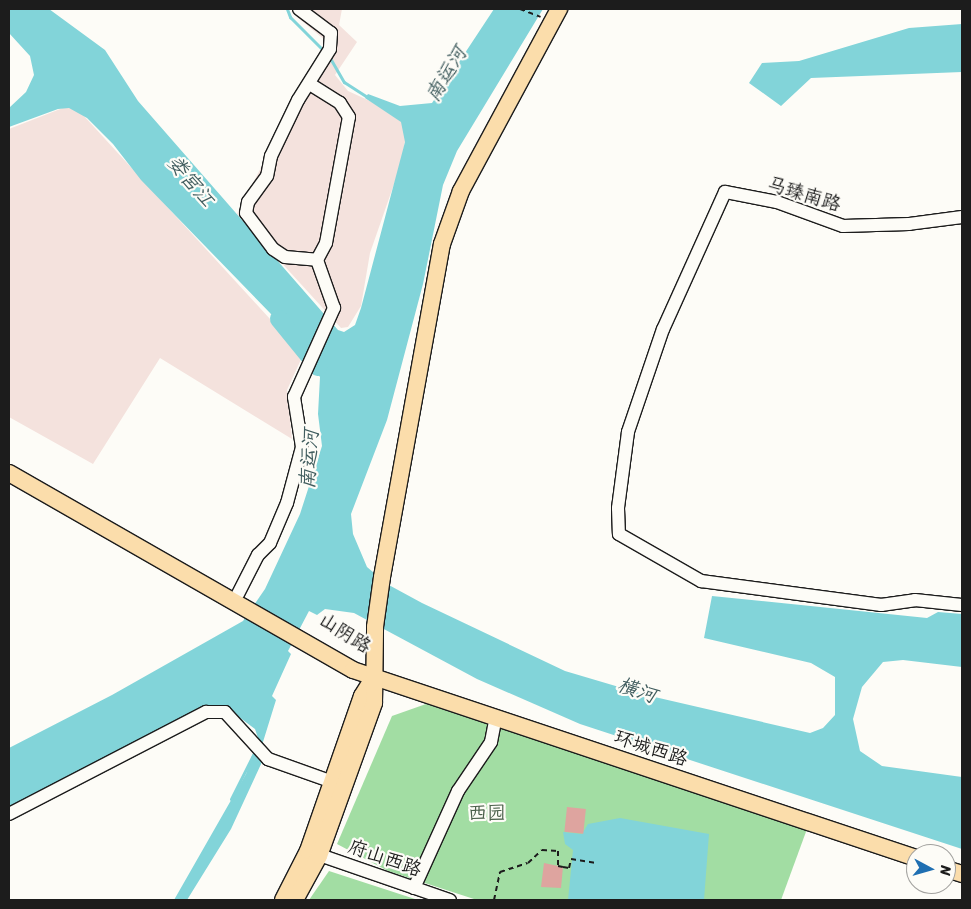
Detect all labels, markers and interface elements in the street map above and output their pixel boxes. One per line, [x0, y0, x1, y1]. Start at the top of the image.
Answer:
water label: 南运河 [420, 42, 472, 106]
water label: 娄宫江 [163, 150, 219, 212]
street label: 马臻南路 [764, 172, 844, 216]
water label: 南运河 [295, 428, 323, 490]
street label: 山阴路 [315, 608, 375, 658]
water label: 横河 [614, 672, 660, 708]
street label: 环城西路 [611, 725, 691, 771]
park label: 西园 [468, 802, 506, 824]
street label: 府山西路 [345, 835, 425, 881]
north arrow [906, 844, 956, 894]
text: N [932, 864, 958, 877]

